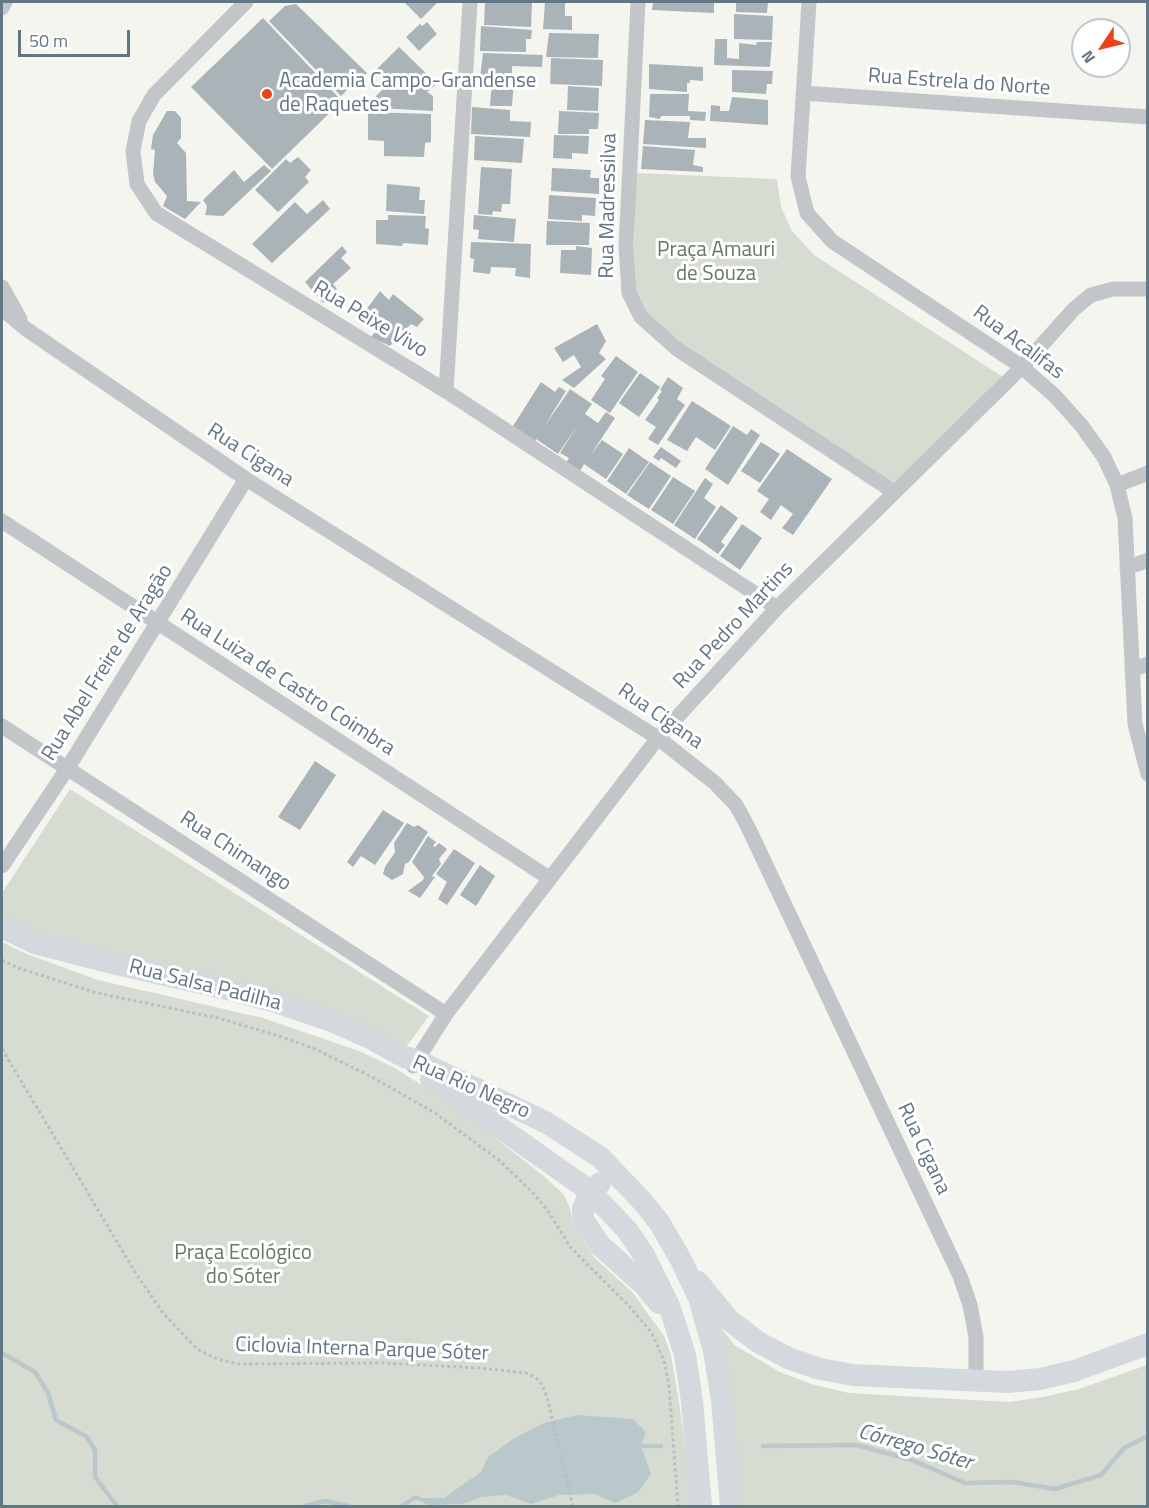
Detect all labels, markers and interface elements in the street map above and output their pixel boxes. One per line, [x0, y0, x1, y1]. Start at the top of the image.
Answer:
scale bar [21, 18, 134, 56]
north arrow [1071, 18, 1131, 78]
text: 50 m [29, 27, 68, 54]
text: N [1075, 46, 1101, 69]
street label: Rua Estrela do Norte [867, 64, 1051, 102]
place label: Academia Campo-Grandense de Raquetes [279, 69, 536, 119]
marker: Academia Campo-Grandense de Raquetes [260, 87, 274, 101]
street label: Rua Madressilva [595, 133, 623, 279]
park label: Praça Amauri de Souza [657, 238, 775, 288]
street label: Rua Peixe Vivo [308, 276, 432, 364]
street label: Rua Acalifas [967, 300, 1069, 386]
street label: Rua Cigana [202, 419, 298, 493]
street label: Rua Pedro Martins [669, 557, 799, 695]
street label: Rua Abel Freire de Aragão [37, 560, 179, 766]
street label: Rua Luiza de Castro Coimbra [175, 604, 399, 762]
street label: Rua Cigana [613, 678, 707, 756]
street label: Rua Chimango [175, 807, 295, 897]
street label: Rua Salsa Padilha [126, 955, 284, 1017]
street label: Rua Rio Negro [408, 1051, 534, 1125]
street label: Rua Cigana [891, 1099, 955, 1199]
park label: Praça Ecológico do Sóter [174, 1241, 312, 1291]
street label: Ciclovia Interna Parque Sóter [235, 1333, 489, 1367]
water label: Córrego Sóter [855, 1419, 975, 1477]

